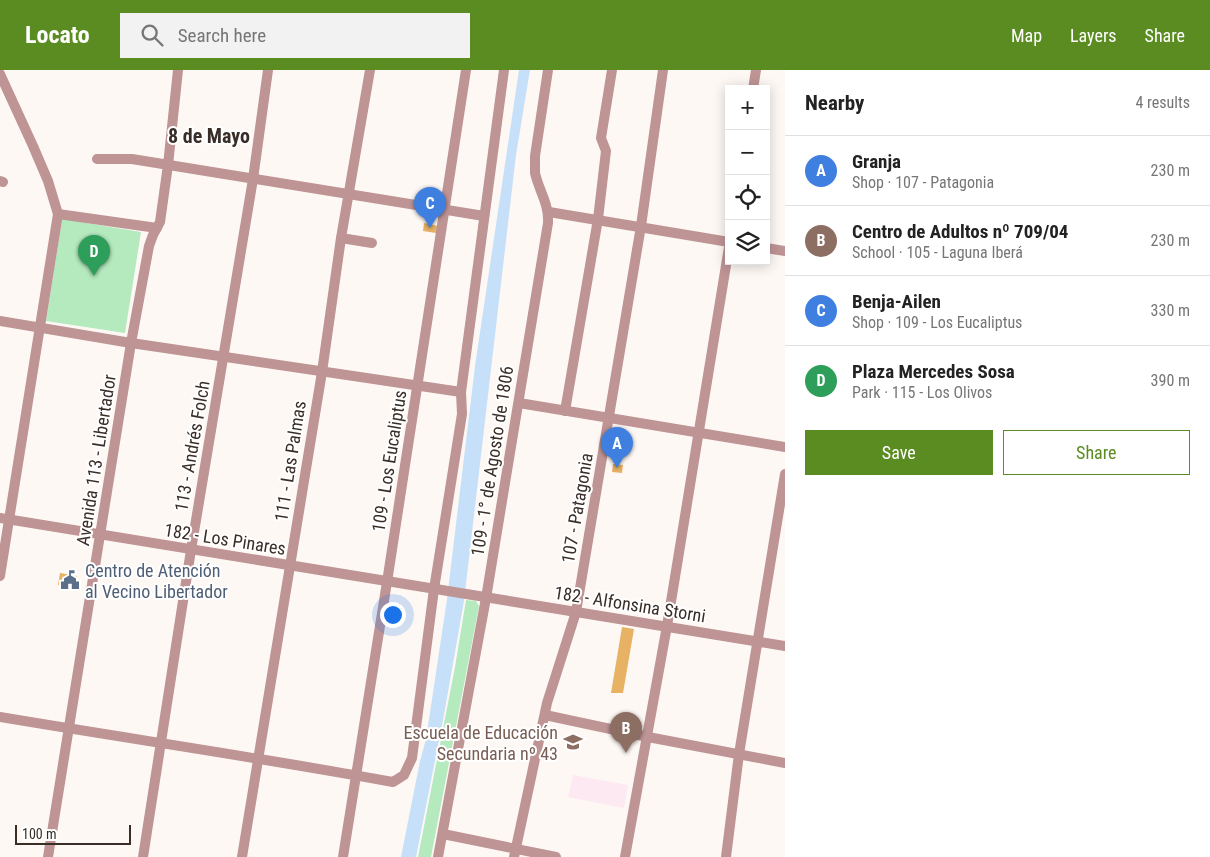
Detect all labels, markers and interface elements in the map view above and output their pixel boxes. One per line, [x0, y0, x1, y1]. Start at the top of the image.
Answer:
search box [120, 13, 470, 58]
text: Locato [25, 21, 90, 49]
icon: search [138, 21, 166, 49]
text: Search here [178, 24, 266, 47]
text: Map [1011, 25, 1042, 46]
text: Layers [1070, 25, 1117, 46]
text: Share [1145, 25, 1185, 46]
map controls [725, 85, 770, 265]
button: + [725, 85, 770, 130]
text: Nearby [805, 91, 864, 115]
text: 4 results [1135, 93, 1190, 112]
district label: 8 de Mayo [168, 124, 250, 148]
button: − [725, 130, 770, 175]
text: Granja [852, 150, 901, 173]
text: A [816, 161, 826, 180]
text: 230 m [1151, 161, 1190, 180]
text: Shop · 107 - Patagonia [852, 173, 994, 192]
button: locate [725, 175, 770, 220]
pin: C [414, 187, 446, 228]
button: layers [725, 220, 770, 265]
text: Centro de Adultos nº 709/04 [852, 220, 1068, 243]
text: B [817, 231, 825, 250]
text: 230 m [1151, 231, 1190, 250]
pin: D [78, 235, 110, 276]
text: School · 105 - Laguna Iberá [852, 243, 1023, 262]
text: Benja-Ailen [852, 290, 941, 313]
text: C [816, 301, 826, 320]
text: 330 m [1151, 301, 1190, 320]
text: Shop · 109 - Los Eucaliptus [852, 313, 1022, 332]
text: Plaza Mercedes Sosa [852, 360, 1015, 383]
street label: 109 - 1° de Agosto de 1806 [467, 364, 517, 558]
text: D [816, 371, 826, 390]
text: 390 m [1151, 371, 1190, 390]
street label: Avenida 113 - Libertador [72, 372, 120, 547]
street label: 113 - Andrés Folch [170, 379, 214, 513]
text: Park · 115 - Los Olivos [852, 383, 992, 402]
street label: 109 - Los Eucaliptus [367, 389, 411, 533]
street label: 111 - Las Palmas [270, 399, 310, 523]
pin: A [601, 427, 633, 468]
button: Save [805, 430, 993, 475]
button: Share [1003, 430, 1190, 475]
street label: 107 - Patagonia [557, 451, 597, 565]
street label: 182 - Los Pinares [163, 519, 287, 559]
place label: Centro de Atención al Vecino Libertador [85, 560, 228, 602]
public building icon: Centro de Atención al Vecino Libertador [59, 569, 81, 591]
street label: 182 - Alfonsina Storni [553, 582, 707, 626]
your location [380, 602, 406, 628]
pin: B [610, 712, 642, 753]
place label: Escuela de Educación Secundaria nº 43 [403, 722, 558, 764]
school or university icon: Escuela de Educación Secundaria nº 43 [562, 731, 584, 753]
scale bar [15, 822, 131, 845]
text: 100 m [22, 826, 57, 842]

